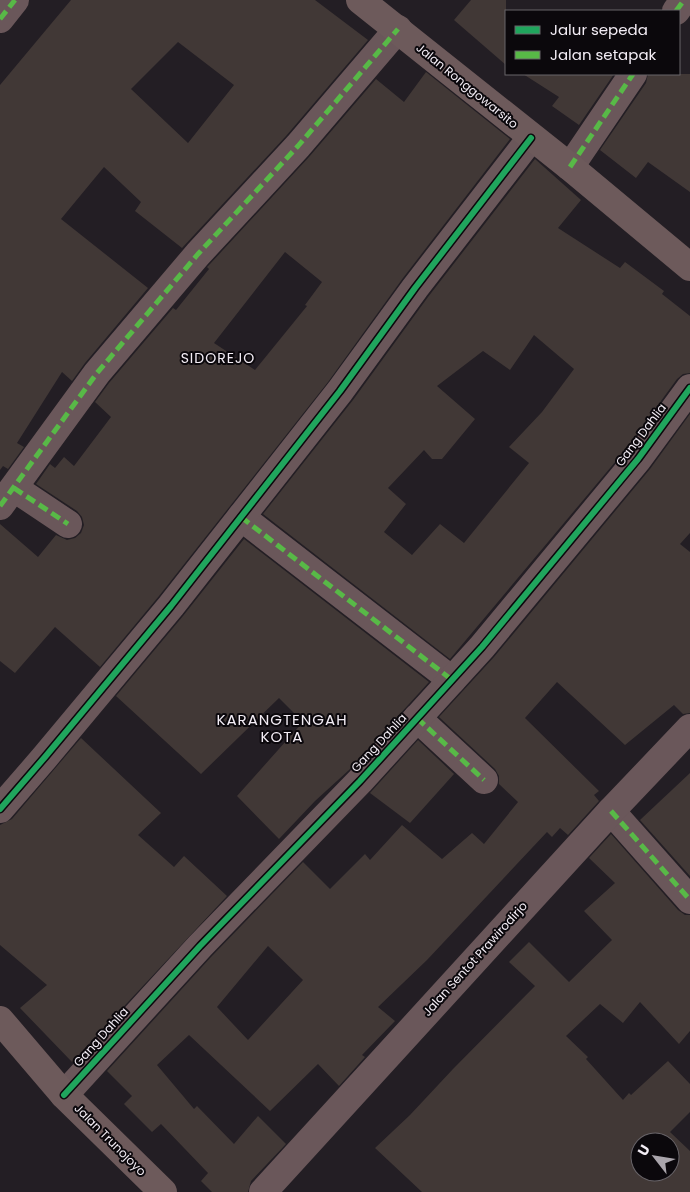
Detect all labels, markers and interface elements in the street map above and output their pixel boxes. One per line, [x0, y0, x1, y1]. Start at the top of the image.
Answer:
legend [505, 10, 680, 75]
text: Jalur sepeda [550, 19, 648, 40]
street label: Jalan Ronggowarsito [413, 39, 522, 132]
text: Jalan setapak [550, 44, 657, 65]
district label: SIDOREJO [181, 348, 255, 368]
street label: Gang Dahlia [611, 400, 670, 470]
district label: KARANGTENGAH KOTA [216, 709, 348, 747]
street label: Gang Dahlia [347, 710, 410, 776]
street label: Jalan Sentot Prawirodirjo [418, 897, 531, 1020]
street label: Gang Dahlia [69, 1003, 132, 1070]
street label: Jalan Trunojoyo [71, 1100, 150, 1180]
north arrow [630, 1132, 680, 1182]
text: U [633, 1141, 655, 1160]

